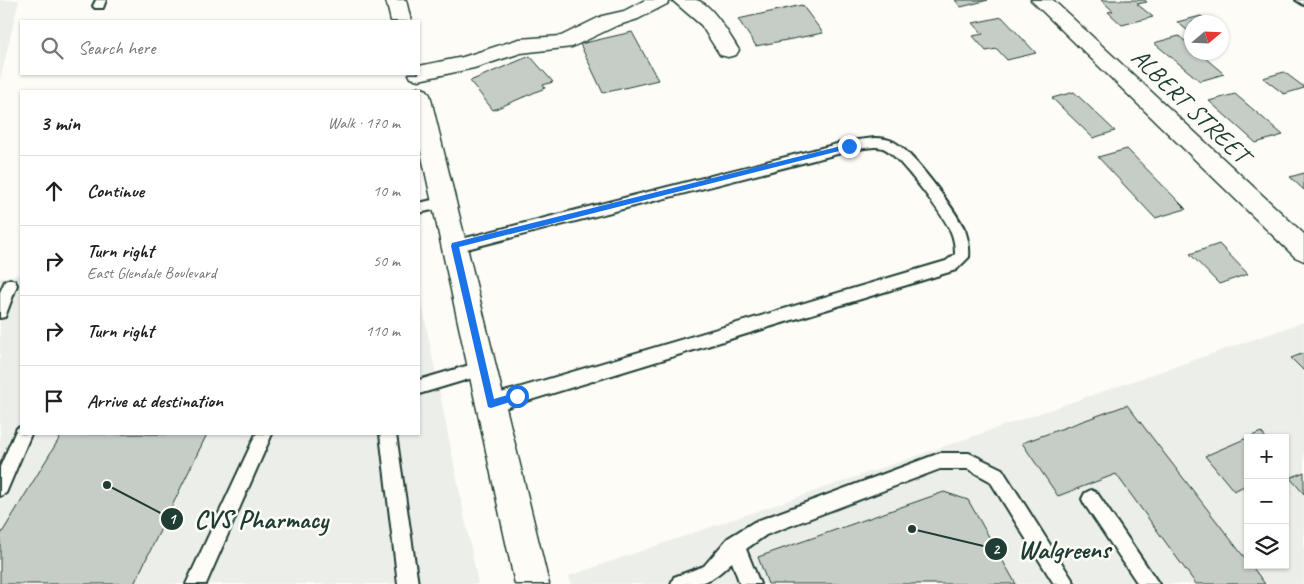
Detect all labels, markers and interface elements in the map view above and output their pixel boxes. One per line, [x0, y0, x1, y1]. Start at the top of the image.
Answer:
north arrow [1184, 15, 1229, 60]
search box [20, 20, 420, 75]
icon: search [38, 34, 66, 62]
text: Search here [78, 36, 155, 60]
street label: ALBERT STREET [1124, 41, 1261, 175]
text: 3 min [40, 110, 80, 136]
text: Walk · 170 m [328, 113, 400, 133]
route end [838, 135, 861, 158]
icon: ahead [40, 177, 68, 205]
text: Continue [87, 179, 144, 203]
text: 10 m [373, 181, 400, 201]
text: Turn right [87, 239, 154, 263]
icon: right [40, 247, 68, 275]
text: 50 m [373, 251, 400, 271]
text: East Glendale Boulevard [87, 263, 216, 283]
icon: right [40, 317, 68, 345]
text: Turn right [87, 319, 154, 343]
text: 110 m [366, 321, 400, 341]
route start [506, 385, 529, 408]
icon: arrive [40, 387, 68, 415]
text: Arrive at destination [87, 389, 223, 413]
map controls [1244, 434, 1289, 569]
button: + [1244, 434, 1289, 479]
button: − [1244, 479, 1289, 524]
callout: CVS Pharmacy [159, 498, 338, 539]
text: CVS Pharmacy [194, 503, 330, 536]
text: 1 [169, 510, 178, 529]
button: layers [1244, 524, 1289, 569]
callout: Walgreens [983, 528, 1120, 569]
text: Walgreens [1018, 533, 1113, 566]
text: 2 [993, 540, 1001, 559]

